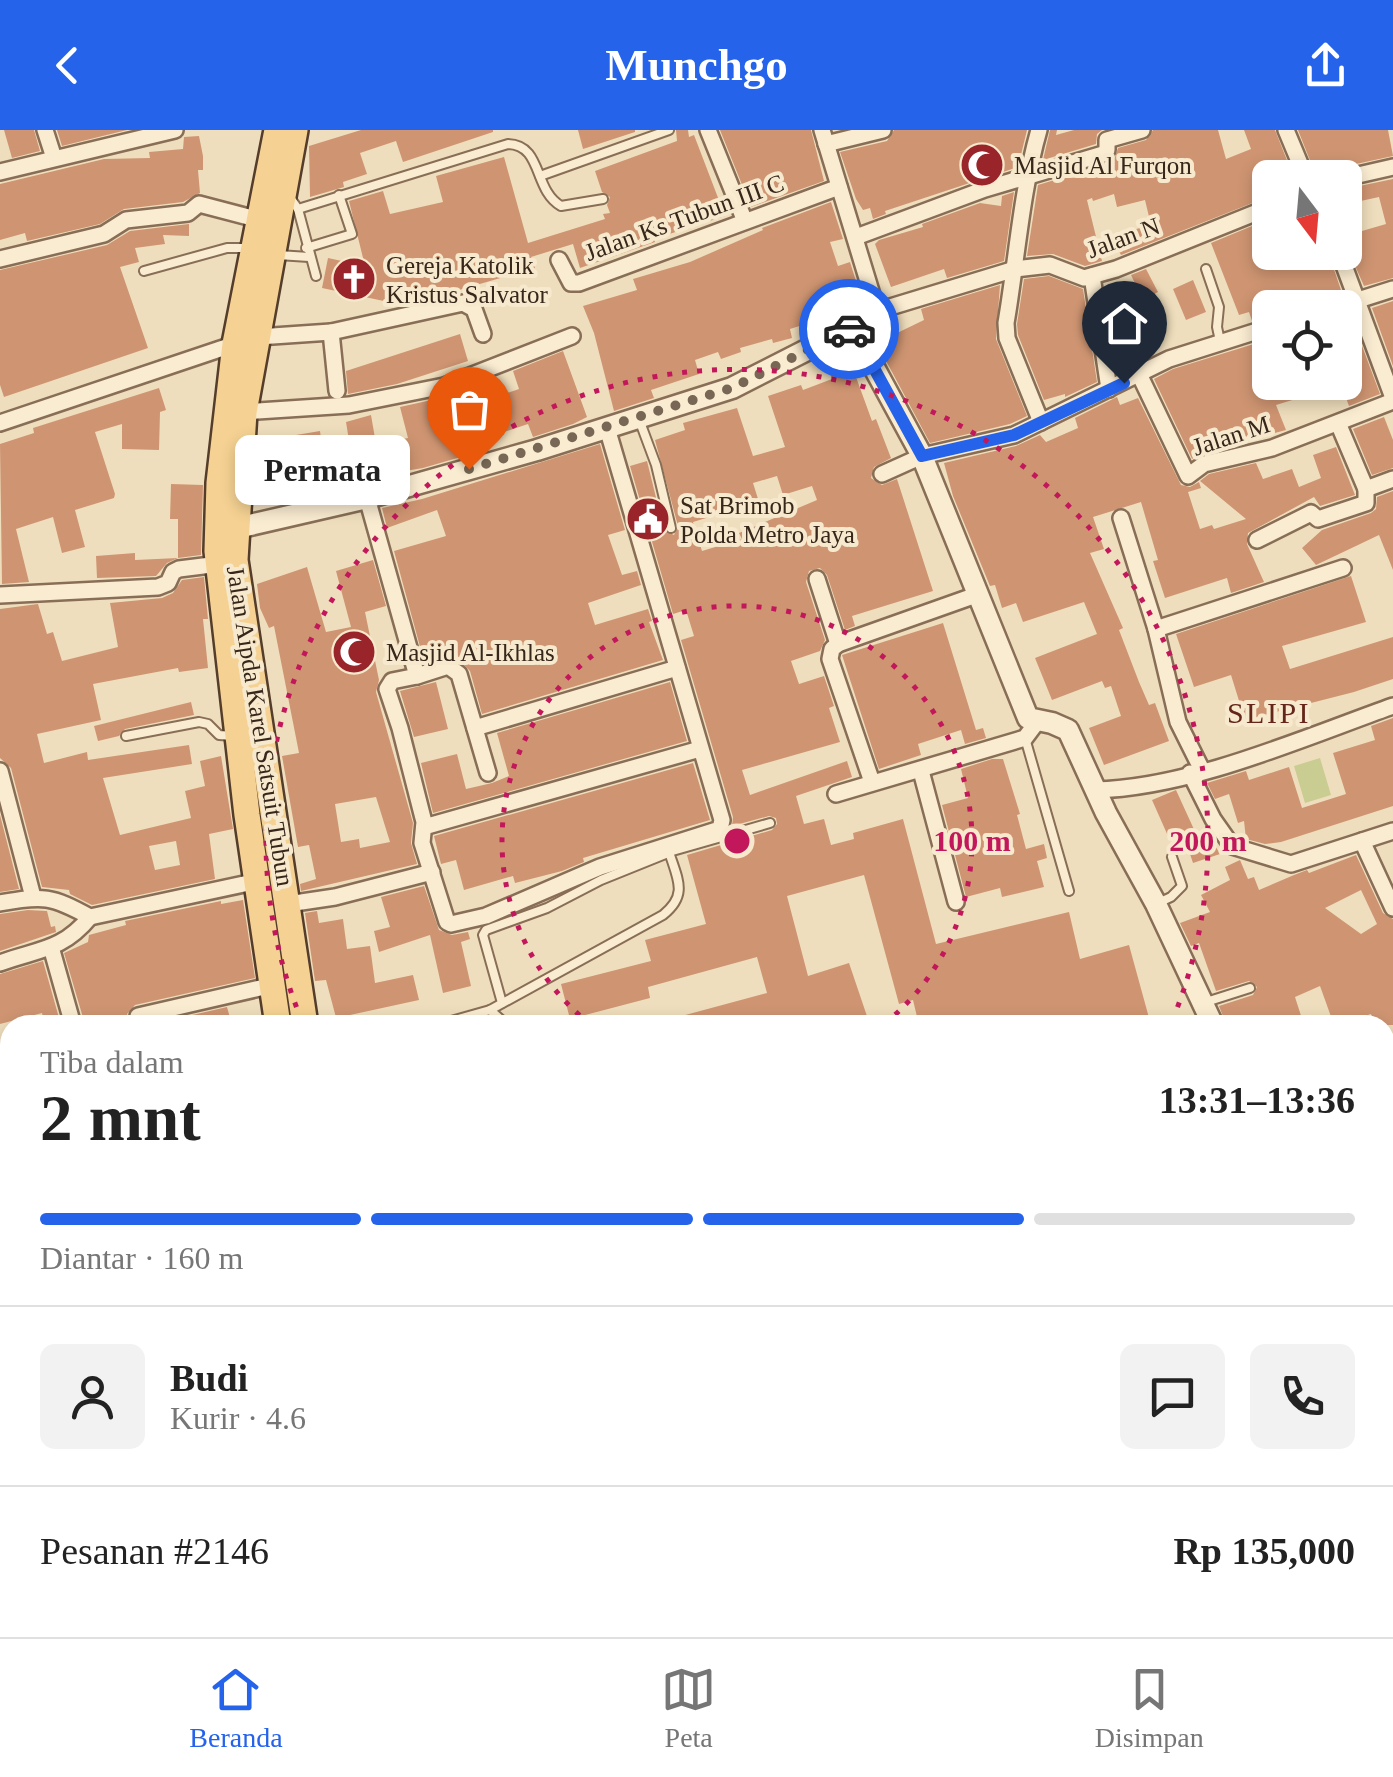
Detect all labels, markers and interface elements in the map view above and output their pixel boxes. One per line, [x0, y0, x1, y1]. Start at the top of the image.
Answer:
icon: back [40, 38, 95, 93]
icon: share [1298, 38, 1353, 93]
text: Munchgo [605, 40, 788, 90]
mosque icon: Masjid Al Furqon [959, 142, 1005, 188]
place label: Masjid Al Furqon [1014, 152, 1192, 179]
north arrow [1252, 160, 1362, 270]
map controls [1252, 160, 1362, 400]
street label: Jalan Ks Tubun III C [581, 169, 787, 266]
street label: Jalan N [1083, 212, 1163, 263]
place label: Gereja Katolik Kristus Salvator [386, 252, 548, 308]
church icon: Gereja Katolik Kristus Salvator [331, 256, 377, 302]
courier [799, 279, 899, 379]
pin [1082, 281, 1167, 384]
button: locate [1252, 290, 1362, 400]
icon: home [1097, 296, 1152, 351]
icon: car [822, 302, 877, 357]
pin [427, 367, 512, 470]
icon: bag [442, 382, 497, 437]
street label: Jalan M [1189, 410, 1273, 461]
callout: Permata [234, 434, 409, 504]
text: Permata [264, 452, 381, 488]
place label: Sat Brimob Polda Metro Jaya [680, 492, 855, 548]
public building icon: Sat Brimob Polda Metro Jaya [625, 496, 671, 542]
street label: Jalan Aipda Karel Satsuit Tubun [222, 564, 299, 888]
mosque icon: Masjid Al-Ikhlas [331, 629, 377, 675]
place label: Masjid Al-Ikhlas [386, 639, 555, 666]
district label: SLIPI [1227, 696, 1311, 729]
centre of rings [719, 823, 755, 859]
text: 100 m [933, 824, 1011, 857]
text: 200 m [1169, 824, 1247, 857]
text: Tiba dalam [40, 1044, 184, 1080]
text: 13:31–13:36 [1159, 1079, 1355, 1121]
text: 2 mnt [40, 1082, 201, 1154]
text: Diantar · 160 m [40, 1240, 244, 1276]
button: person [40, 1344, 145, 1449]
button: chat [1120, 1344, 1225, 1449]
button: phone [1250, 1344, 1355, 1449]
text: Budi [170, 1357, 248, 1399]
text: Kurir · 4.6 [170, 1400, 306, 1436]
text: Pesanan #2146 [40, 1530, 269, 1572]
text: Rp 135,000 [1173, 1530, 1355, 1572]
tab: Beranda [189, 1662, 283, 1754]
tab: Peta [661, 1662, 716, 1754]
tab: Disimpan [1095, 1662, 1204, 1754]

